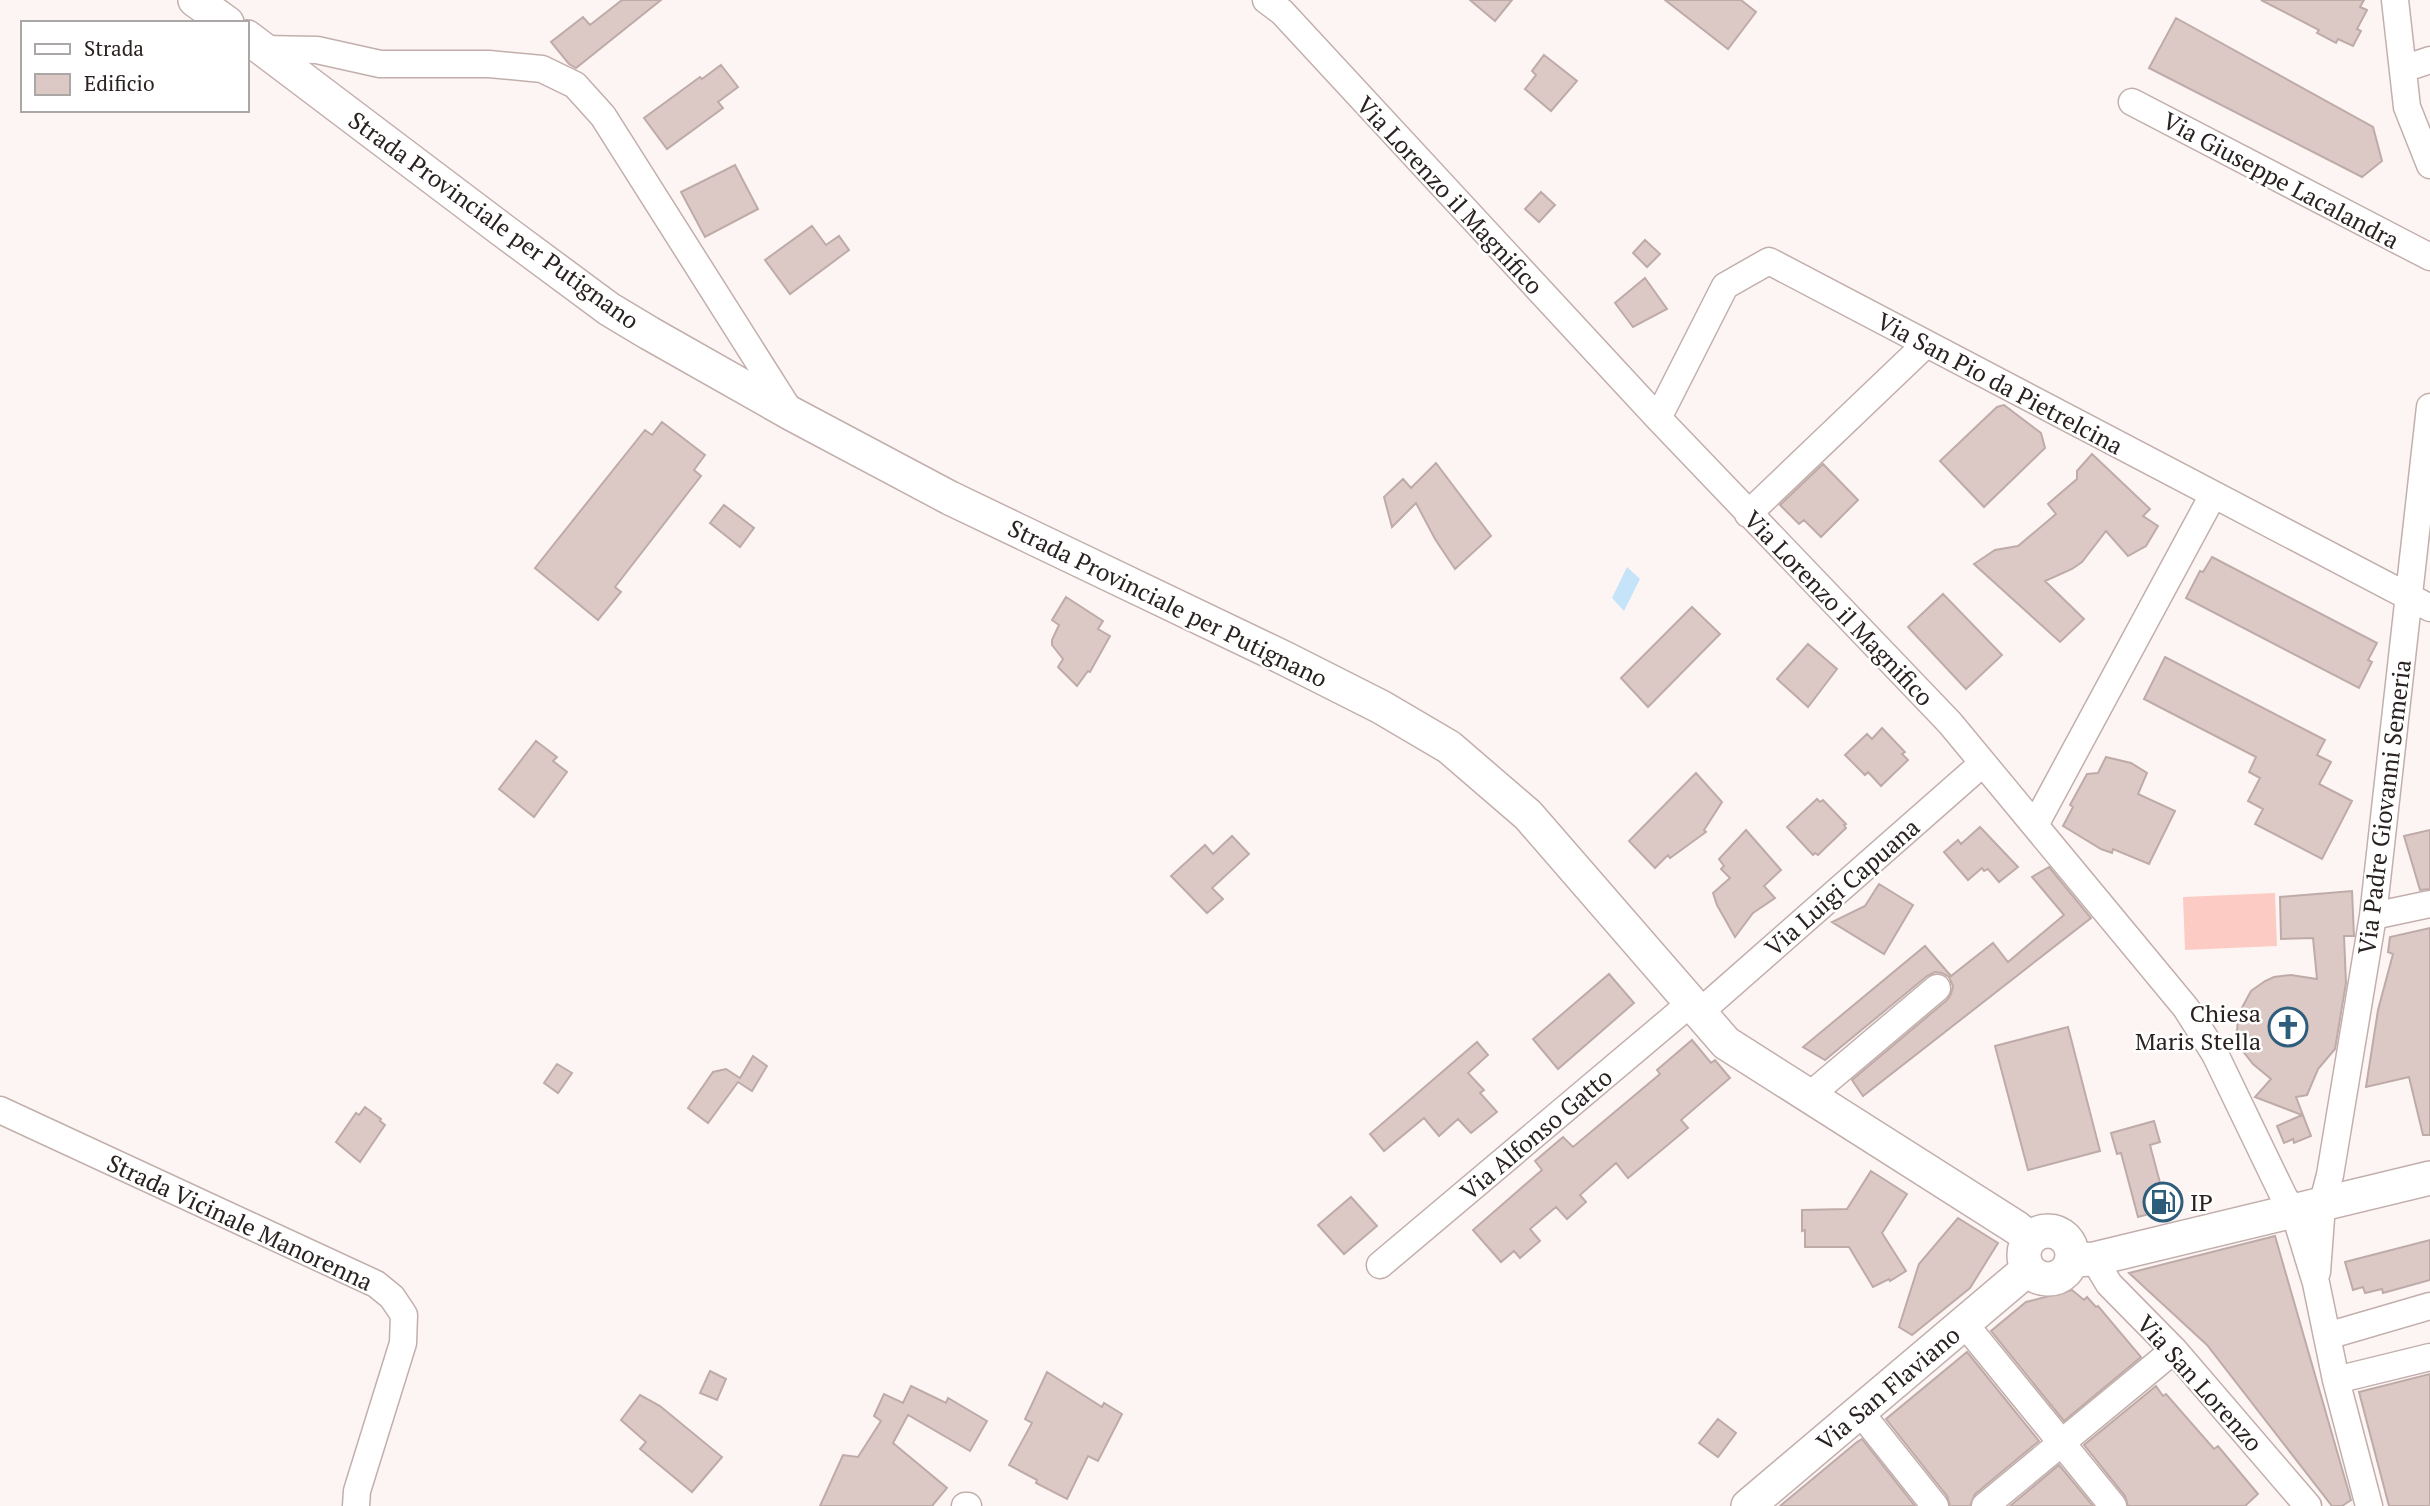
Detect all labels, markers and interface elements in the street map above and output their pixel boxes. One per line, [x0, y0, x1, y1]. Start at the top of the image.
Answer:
legend [21, 21, 248, 112]
text: Strada [84, 34, 144, 62]
text: Edificio [84, 69, 155, 97]
street label: Via Lorenzo il Magnifico [1350, 89, 1550, 301]
street label: Strada Provinciale per Putignano [342, 104, 646, 336]
street label: Via Giuseppe Lacalandra [2157, 104, 2405, 256]
street label: Via San Pio da Pietrelcina [1871, 304, 2129, 462]
street label: Via Lorenzo il Magnifico [1737, 503, 1941, 713]
street label: Strada Provinciale per Putignano [1003, 512, 1333, 694]
street label: Via Padre Giovanni Semeria [2350, 658, 2418, 956]
street label: Via Luigi Capuana [1758, 811, 1926, 963]
place label: Chiesa Maris Stella [2135, 997, 2261, 1057]
church icon: Chiesa Maris Stella [2267, 1006, 2309, 1048]
street label: Via Alfonso Gatto [1453, 1061, 1619, 1207]
street label: Strada Vicinale Manorenna [102, 1146, 378, 1298]
fuel station icon: IP [2142, 1181, 2184, 1223]
place label: IP [2190, 1186, 2213, 1218]
street label: Via San Lorenzo [2130, 1308, 2270, 1458]
street label: Via San Flaviano [1809, 1319, 1967, 1457]

